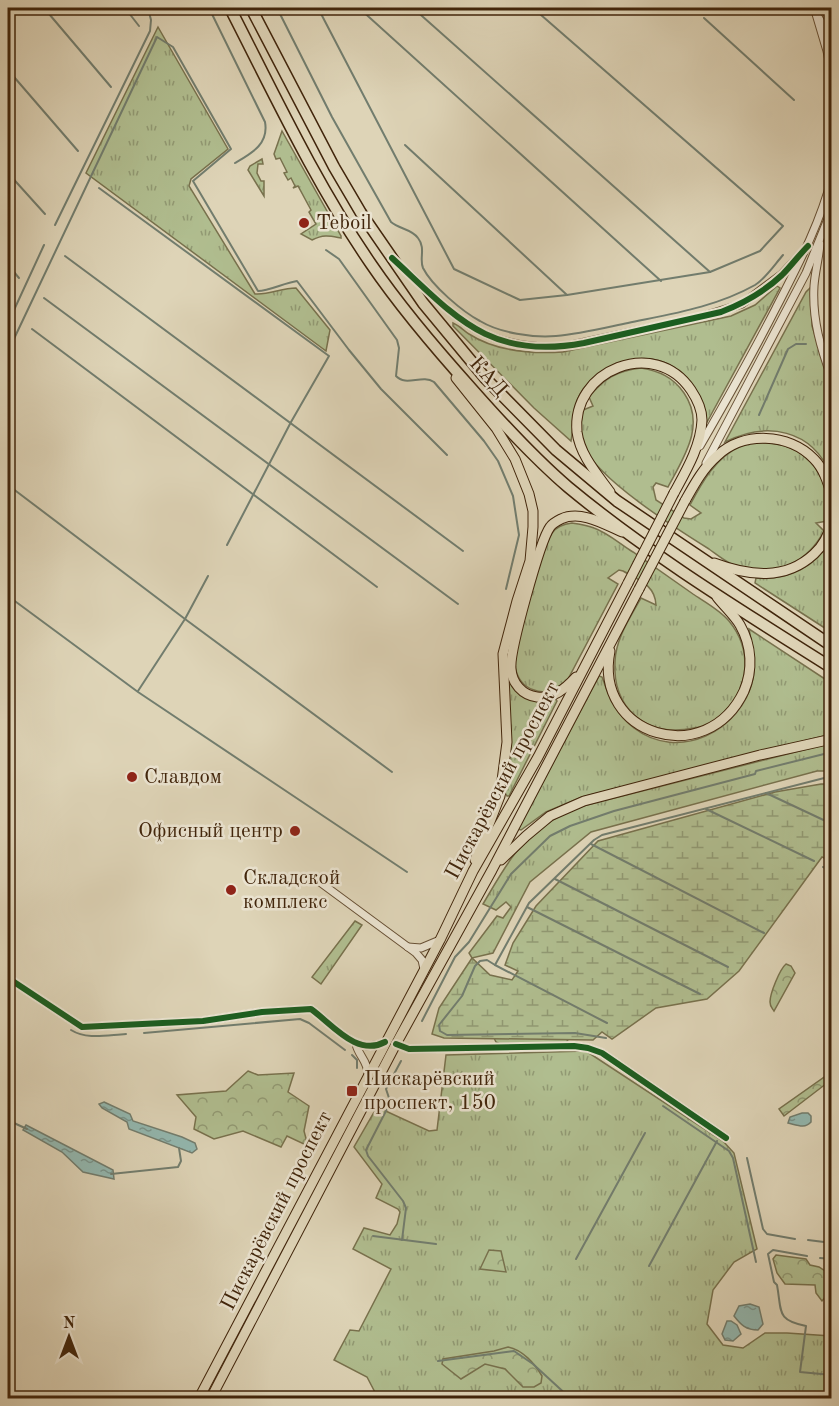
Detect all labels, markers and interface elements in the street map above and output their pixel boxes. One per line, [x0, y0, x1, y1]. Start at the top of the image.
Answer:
place label: Teboil [316, 213, 372, 234]
marker: Teboil [297, 216, 311, 230]
street label: КАД [465, 353, 511, 401]
street label: Пискарёвский проспект [442, 679, 564, 883]
place label: Славдом [144, 767, 222, 788]
marker: Славдом [125, 770, 139, 784]
place label: Офисный центр [138, 821, 283, 842]
marker: Офисный центр [288, 824, 302, 838]
place label: Складской комплекс [243, 868, 340, 913]
marker: Складской комплекс [224, 883, 238, 897]
place label: Пискарёвский проспект, 150 [364, 1069, 496, 1114]
marker: Пискарёвский проспект, 150 [345, 1084, 359, 1098]
street label: Пискарёвский проспект [218, 1108, 336, 1314]
north arrow [39, 1307, 99, 1367]
text: N [63, 1316, 76, 1332]

